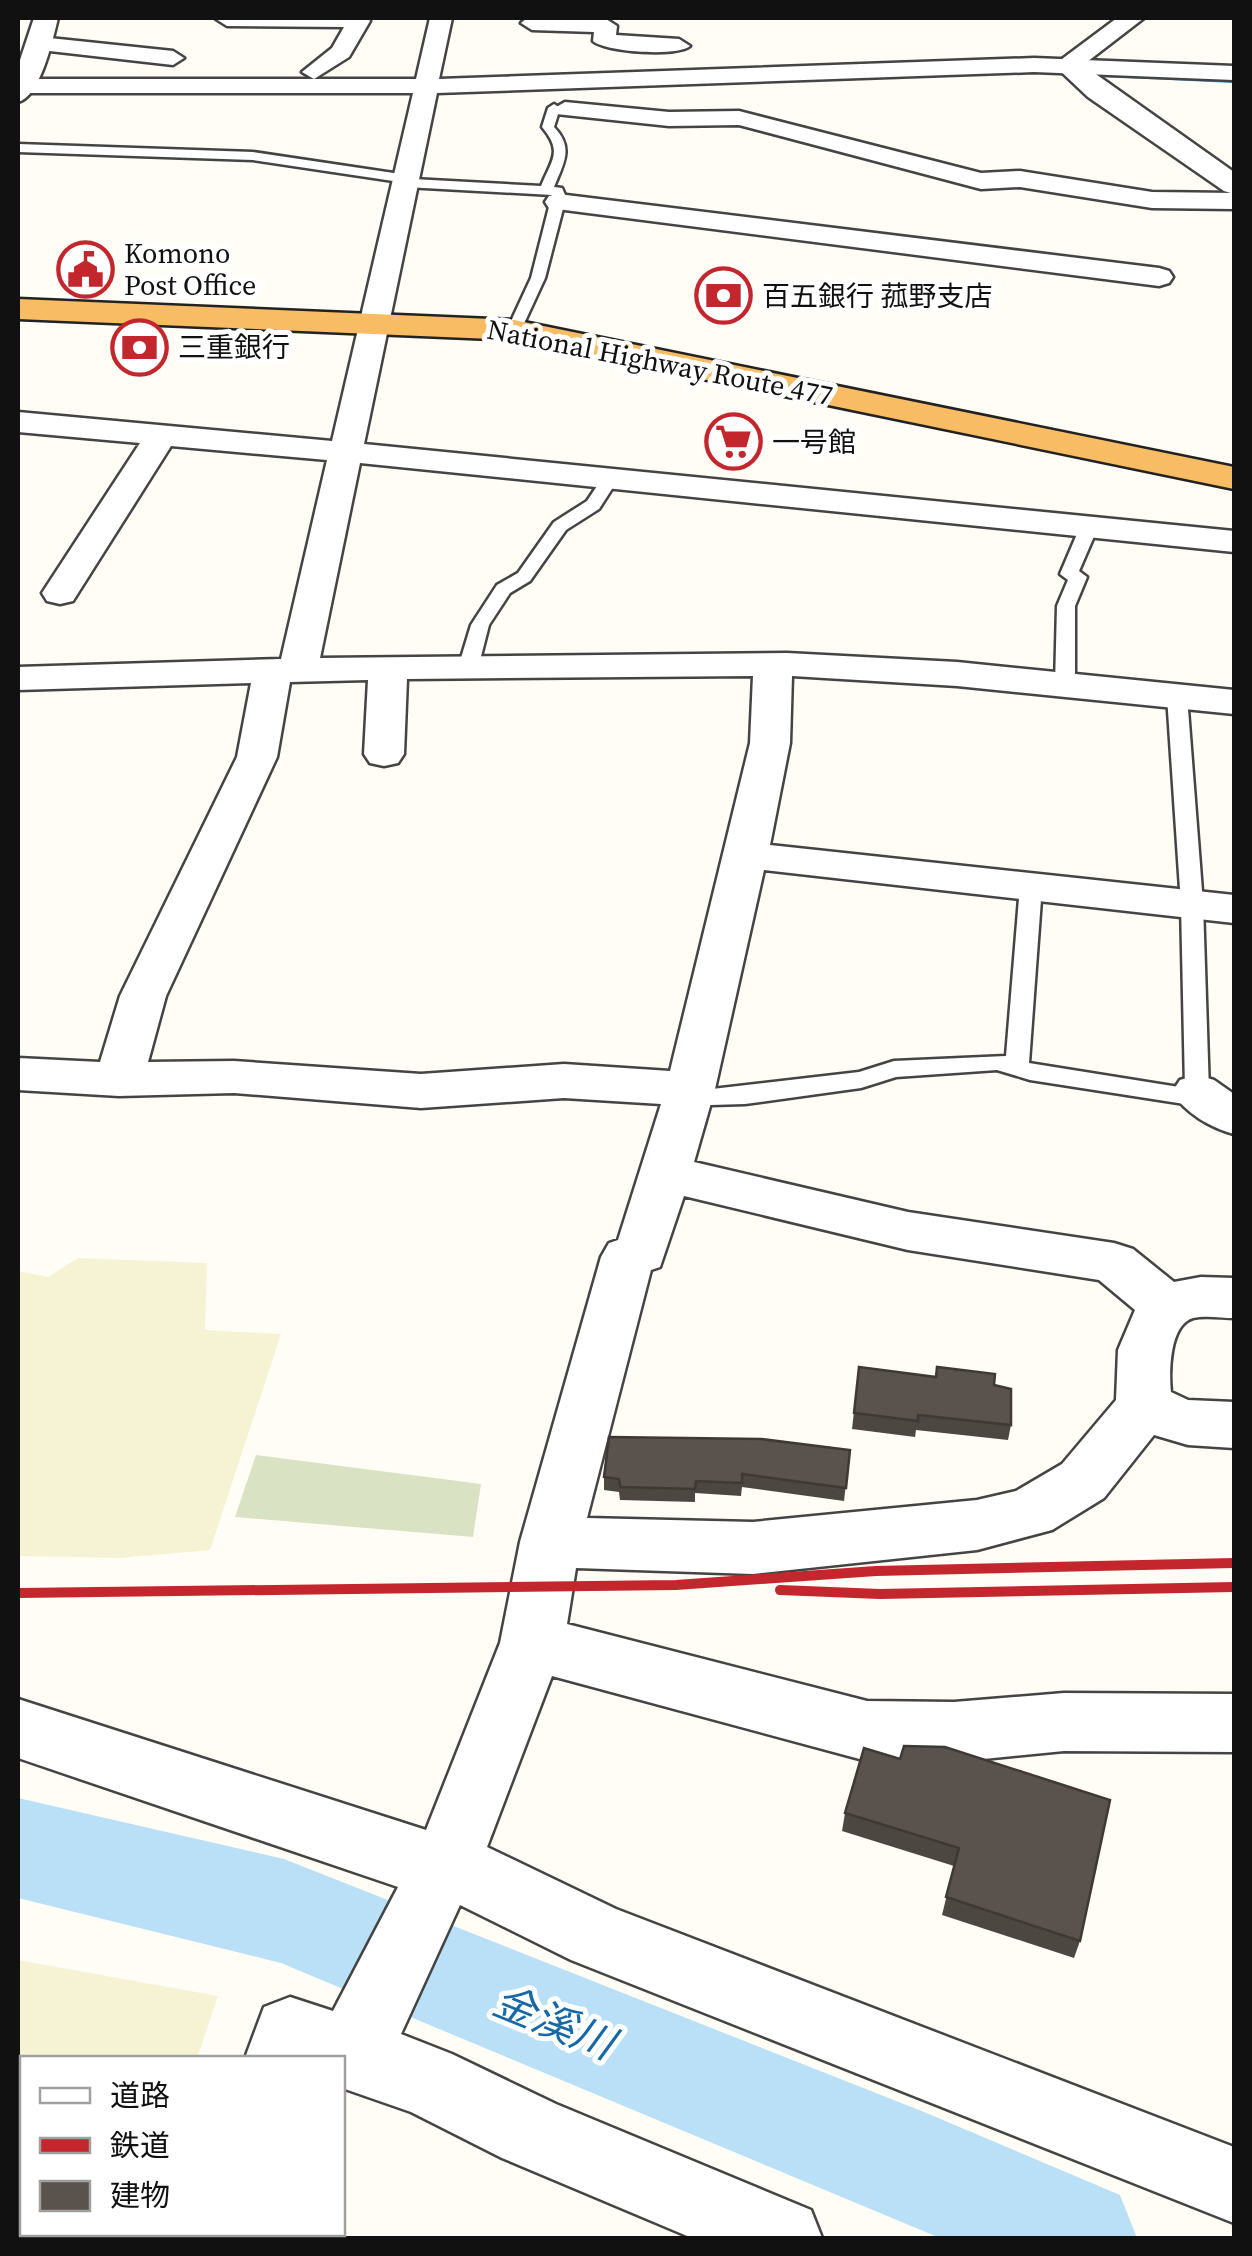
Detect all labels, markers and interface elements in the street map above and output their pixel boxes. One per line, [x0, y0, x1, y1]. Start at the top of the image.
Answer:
place label: Komono Post Office [124, 234, 256, 304]
public building icon: Komono Post Office [55, 239, 115, 299]
bank icon: 百五銀行 菰野支店 [693, 266, 753, 326]
place label: 百五銀行 菰野支店 [762, 277, 993, 315]
street label: National Highway Route 477 [484, 310, 836, 414]
bank icon: 三重銀行 [109, 317, 169, 377]
place label: 三重銀行 [178, 328, 290, 366]
supermarket icon: 一号館 [703, 412, 763, 472]
place label: 一号館 [772, 423, 856, 461]
water label: 金溪川 [485, 1972, 627, 2074]
legend [20, 2056, 345, 2236]
text: 道路 [110, 2075, 170, 2116]
text: 鉄道 [110, 2125, 170, 2166]
text: 建物 [110, 2175, 170, 2216]

